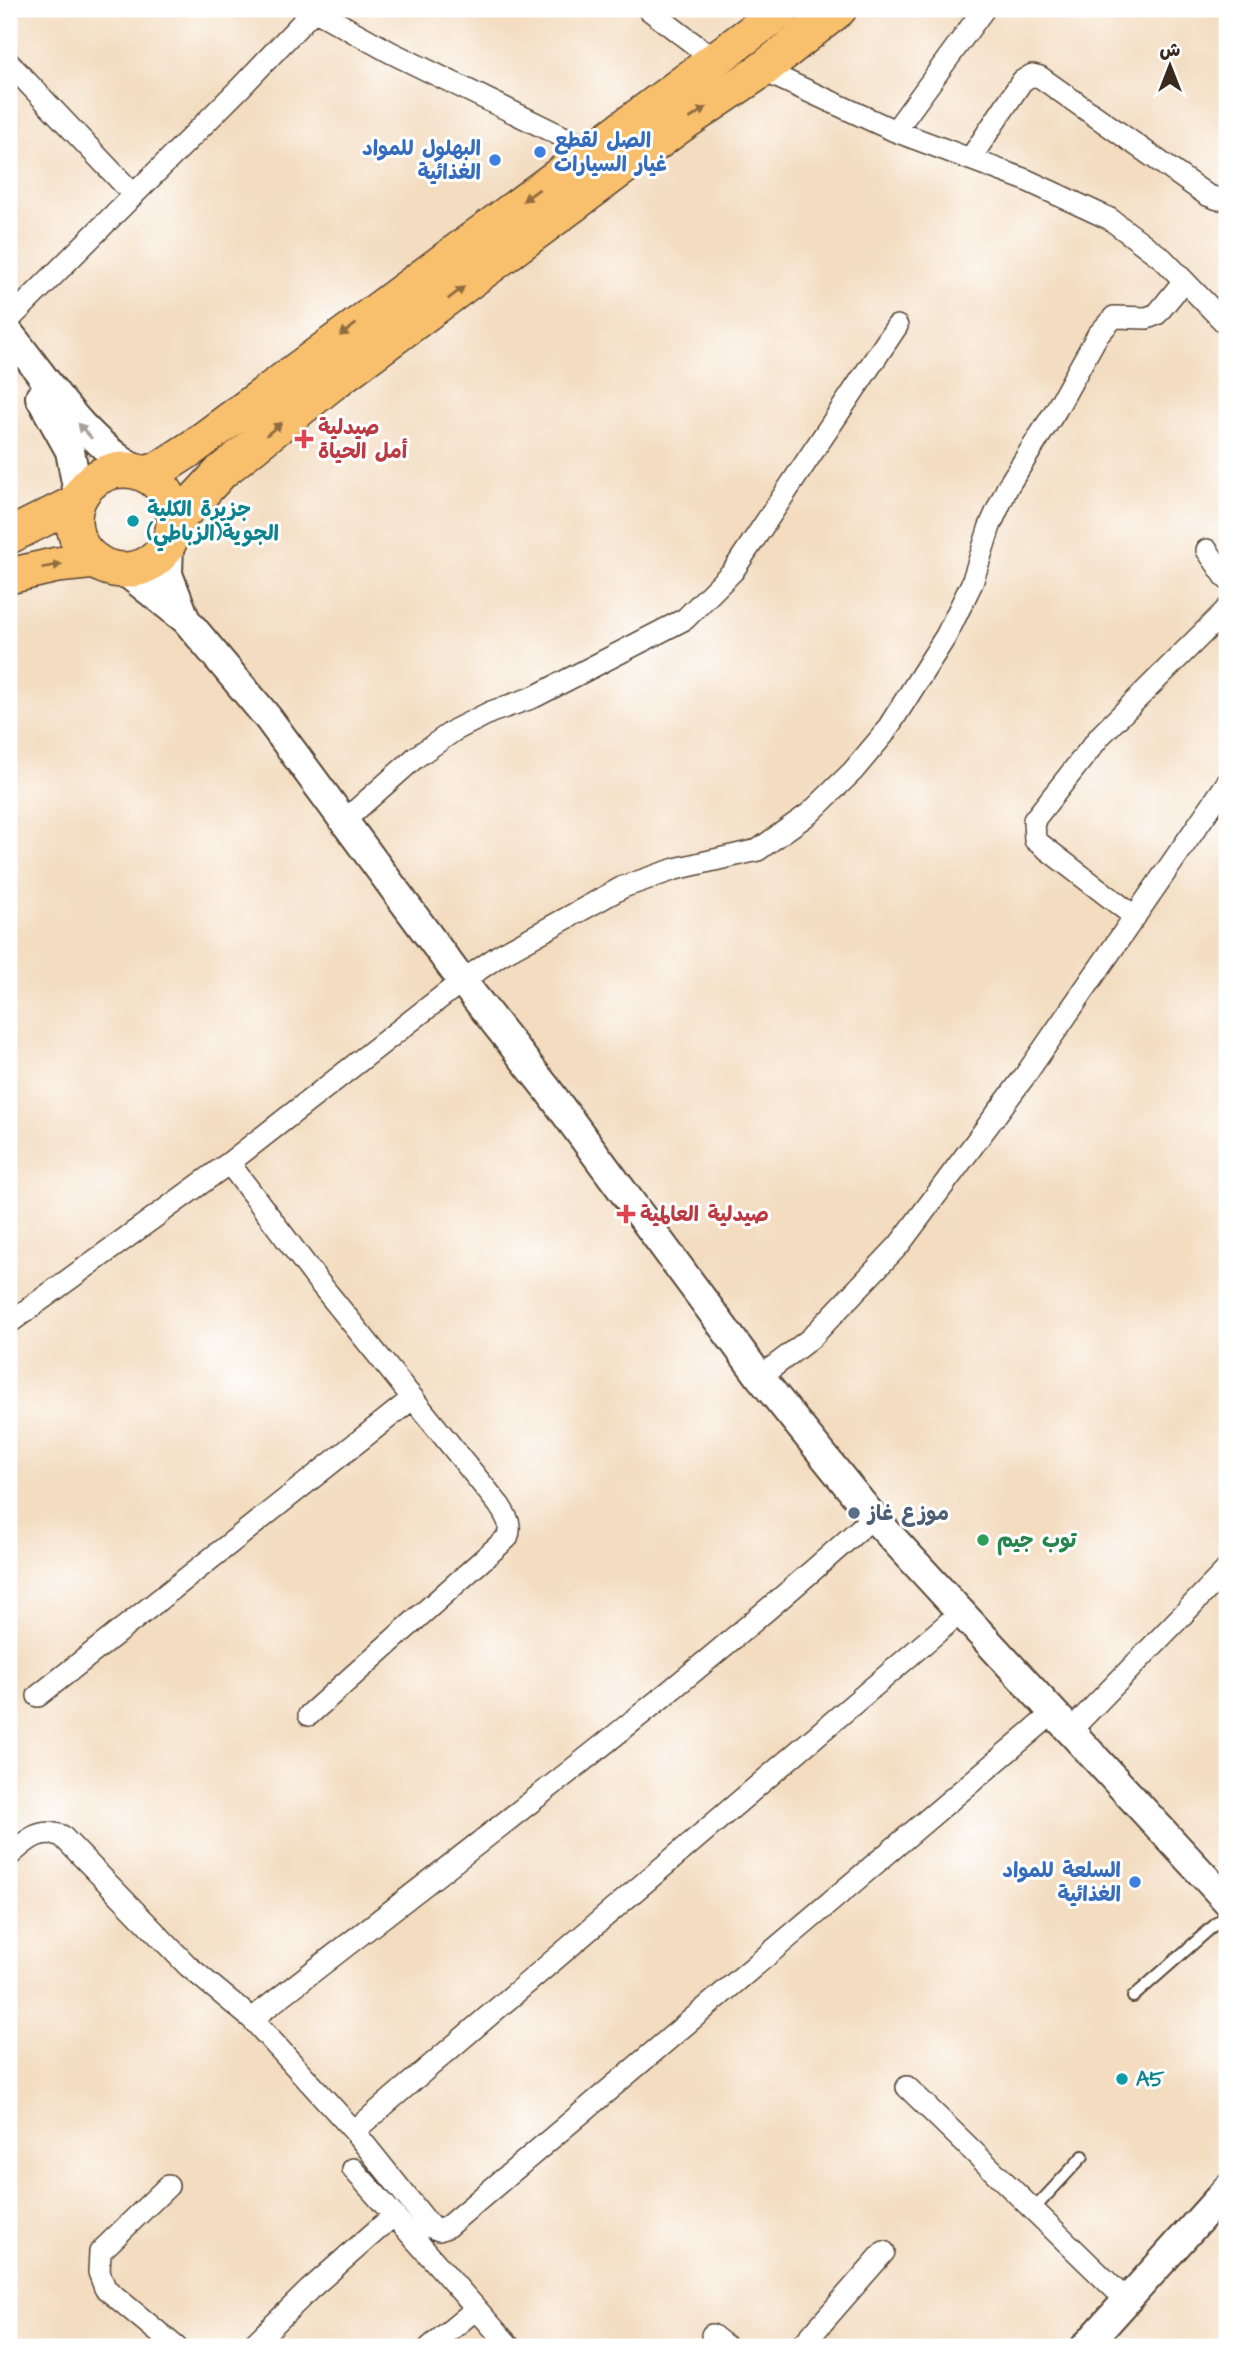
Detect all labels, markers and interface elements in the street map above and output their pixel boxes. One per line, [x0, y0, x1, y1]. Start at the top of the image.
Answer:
north arrow [1134, 32, 1204, 102]
text: ش [1160, 37, 1181, 64]
one-way arrow [688, 107, 707, 120]
place label: الصل لقطع غيار السيارات [554, 126, 667, 179]
place label: البهلول للمواد الغذائية [362, 134, 481, 187]
marker: الصل لقطع غيار السيارات [532, 144, 548, 160]
marker: البهلول للمواد الغذائية [487, 152, 503, 168]
one-way arrow [522, 188, 540, 202]
one-way arrow [447, 286, 465, 300]
one-way arrow [339, 323, 357, 337]
place label: صيدلية أمل الحياة [318, 413, 408, 466]
one-way arrow [265, 422, 282, 437]
one-way arrow [78, 423, 94, 440]
marker: صيدلية أمل الحياة [296, 431, 312, 447]
place label: جزيرة الكلية الجوية(الزباطي) [146, 495, 279, 552]
marker: جزيرة الكلية الجوية(الزباطي) [125, 513, 141, 529]
one-way arrow [41, 560, 63, 571]
place label: صيدلية العالمية [640, 1200, 769, 1229]
marker: صيدلية العالمية [618, 1206, 634, 1222]
place label: موزع غاز [866, 1499, 949, 1528]
marker: موزع غاز [846, 1505, 862, 1521]
place label: توب جيم [997, 1526, 1077, 1556]
marker: توب جيم [975, 1532, 991, 1548]
place label: السلعة للمواد الغذائية [1002, 1856, 1121, 1909]
marker: السلعة للمواد الغذائية [1127, 1874, 1143, 1890]
place label: A5 [1136, 2065, 1165, 2094]
marker: A5 [1114, 2071, 1130, 2087]

